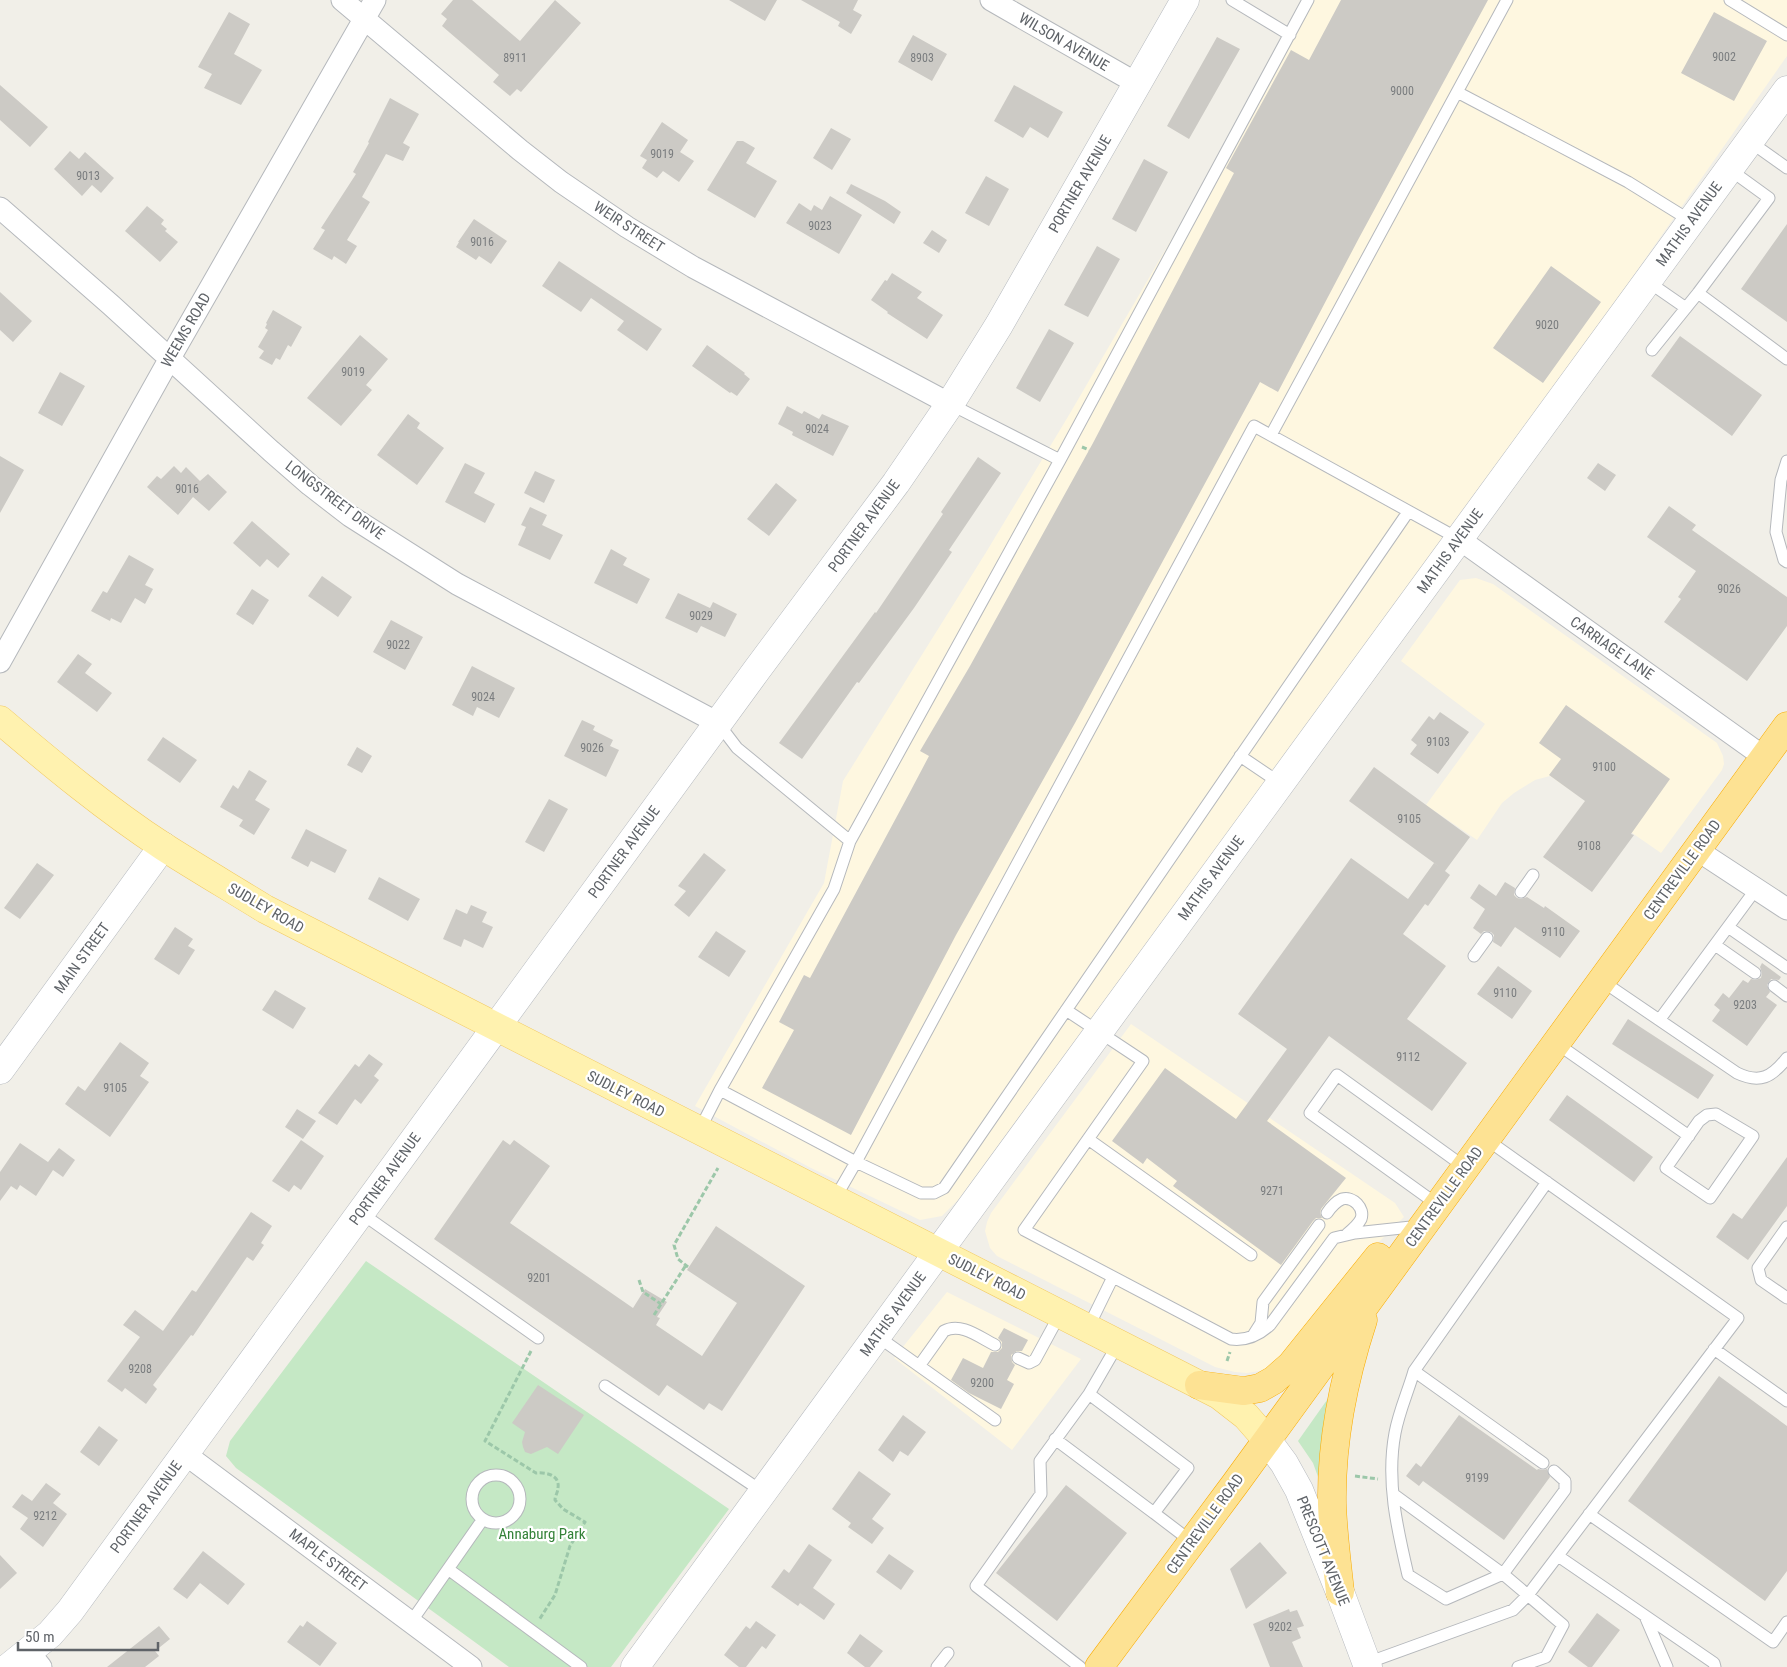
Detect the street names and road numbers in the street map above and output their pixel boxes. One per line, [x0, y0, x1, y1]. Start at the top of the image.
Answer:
street label: WILSON AVENUE [1016, 9, 1112, 75]
street label: PORTNER AVENUE [1045, 132, 1115, 236]
street label: MATHIS AVENUE [1652, 178, 1726, 270]
street label: WEIR STREET [590, 198, 668, 257]
street label: WEEMS ROAD [157, 290, 215, 370]
street label: LONGSTREET DRIVE [282, 457, 388, 543]
street label: PORTNER AVENUE [824, 476, 904, 576]
street label: MATHIS AVENUE [1413, 505, 1487, 597]
street label: CARRIAGE LANE [1567, 613, 1657, 683]
street label: PORTNER AVENUE [584, 802, 664, 902]
street label: CENTREVILLE ROAD [1640, 816, 1724, 924]
street label: MATHIS AVENUE [1174, 832, 1248, 924]
street label: SUDLEY ROAD [225, 879, 307, 937]
street label: MAIN STREET [50, 919, 114, 997]
street label: SUDLEY ROAD [584, 1067, 668, 1121]
street label: PORTNER AVENUE [345, 1129, 425, 1229]
street label: CENTREVILLE ROAD [1402, 1143, 1486, 1251]
street label: SUDLEY ROAD [945, 1250, 1029, 1304]
street label: MATHIS AVENUE [856, 1268, 930, 1360]
street label: PORTNER AVENUE [106, 1457, 186, 1557]
street label: CENTREVILLE ROAD [1163, 1470, 1247, 1578]
street label: PRESCOTT AVENUE [1293, 1493, 1353, 1609]
street label: MAPLE STREET [285, 1525, 371, 1595]

